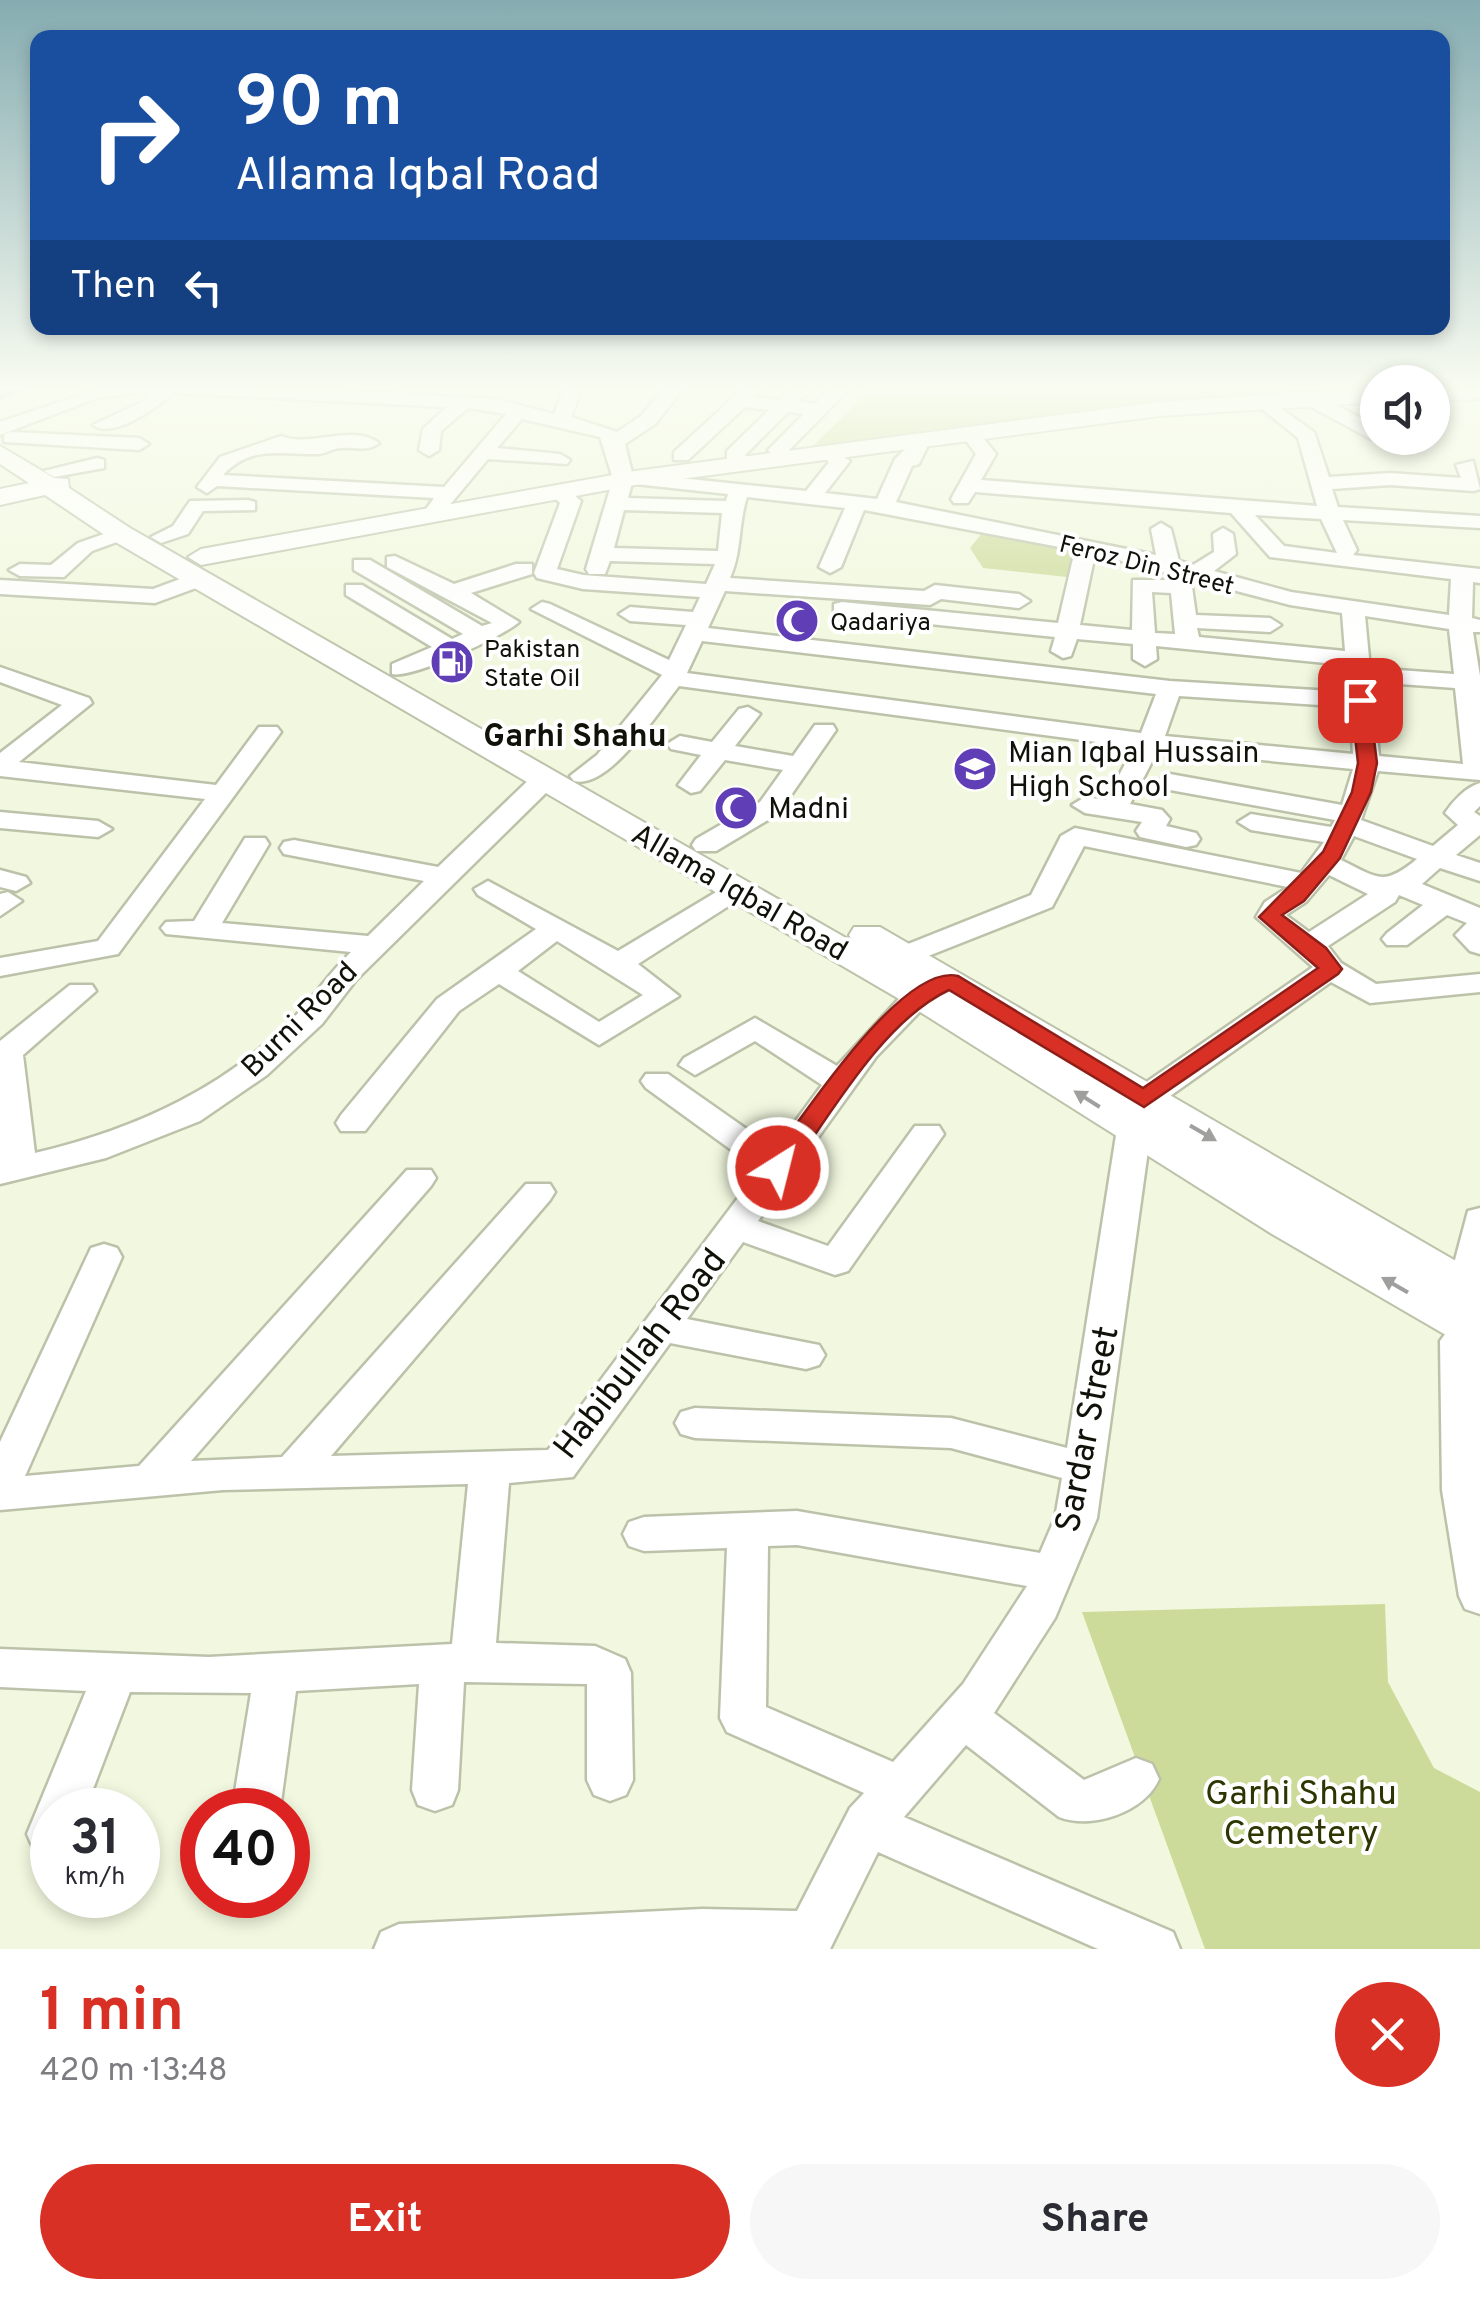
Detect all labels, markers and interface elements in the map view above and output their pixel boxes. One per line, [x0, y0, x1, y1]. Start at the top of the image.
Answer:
text: 90 m [235, 62, 403, 151]
icon: right [70, 70, 200, 200]
text: Allama Iqbal Road [235, 149, 600, 206]
icon: left [176, 260, 231, 315]
text: Then [70, 263, 156, 312]
map controls [1360, 365, 1450, 455]
button: sound [1360, 365, 1450, 455]
street label: Feroz Din Street [1055, 530, 1237, 604]
mosque icon: Qadariya [774, 598, 820, 644]
place label: Qadariya [830, 608, 931, 640]
place label: Pakistan State Oil [484, 635, 580, 696]
fuel station icon: Pakistan State Oil [429, 639, 475, 685]
pin [1318, 658, 1403, 743]
icon: arrive [1333, 673, 1388, 728]
district label: Garhi Shahu [483, 718, 667, 758]
place label: Mian Iqbal Hussain High School [1008, 736, 1259, 807]
school or university icon: Mian Iqbal Hussain High School [952, 746, 998, 792]
mosque icon: Madni [713, 785, 759, 831]
place label: Madni [768, 792, 849, 829]
street label: Allama Iqbal Road [624, 817, 853, 971]
street label: Burni Road [235, 955, 367, 1087]
one-way arrow [1073, 1091, 1100, 1109]
position arrow [726, 1116, 830, 1220]
one-way arrow [1189, 1124, 1217, 1141]
street label: Habibullah Road [545, 1241, 737, 1469]
one-way arrow [1381, 1276, 1410, 1293]
street label: Sardar Street [1047, 1323, 1131, 1537]
park label: Garhi Shahu Cemetery [1205, 1773, 1397, 1857]
speed limit sign: 40 [180, 1788, 310, 1918]
text: 31 [70, 1809, 120, 1872]
text: km/h [65, 1862, 125, 1894]
text: 1 min [40, 1976, 184, 2052]
button: close [1335, 1982, 1440, 2087]
text: 420 m · 13:48 [40, 2052, 228, 2092]
button: Exit [40, 2164, 730, 2279]
button: Share [750, 2164, 1440, 2279]

